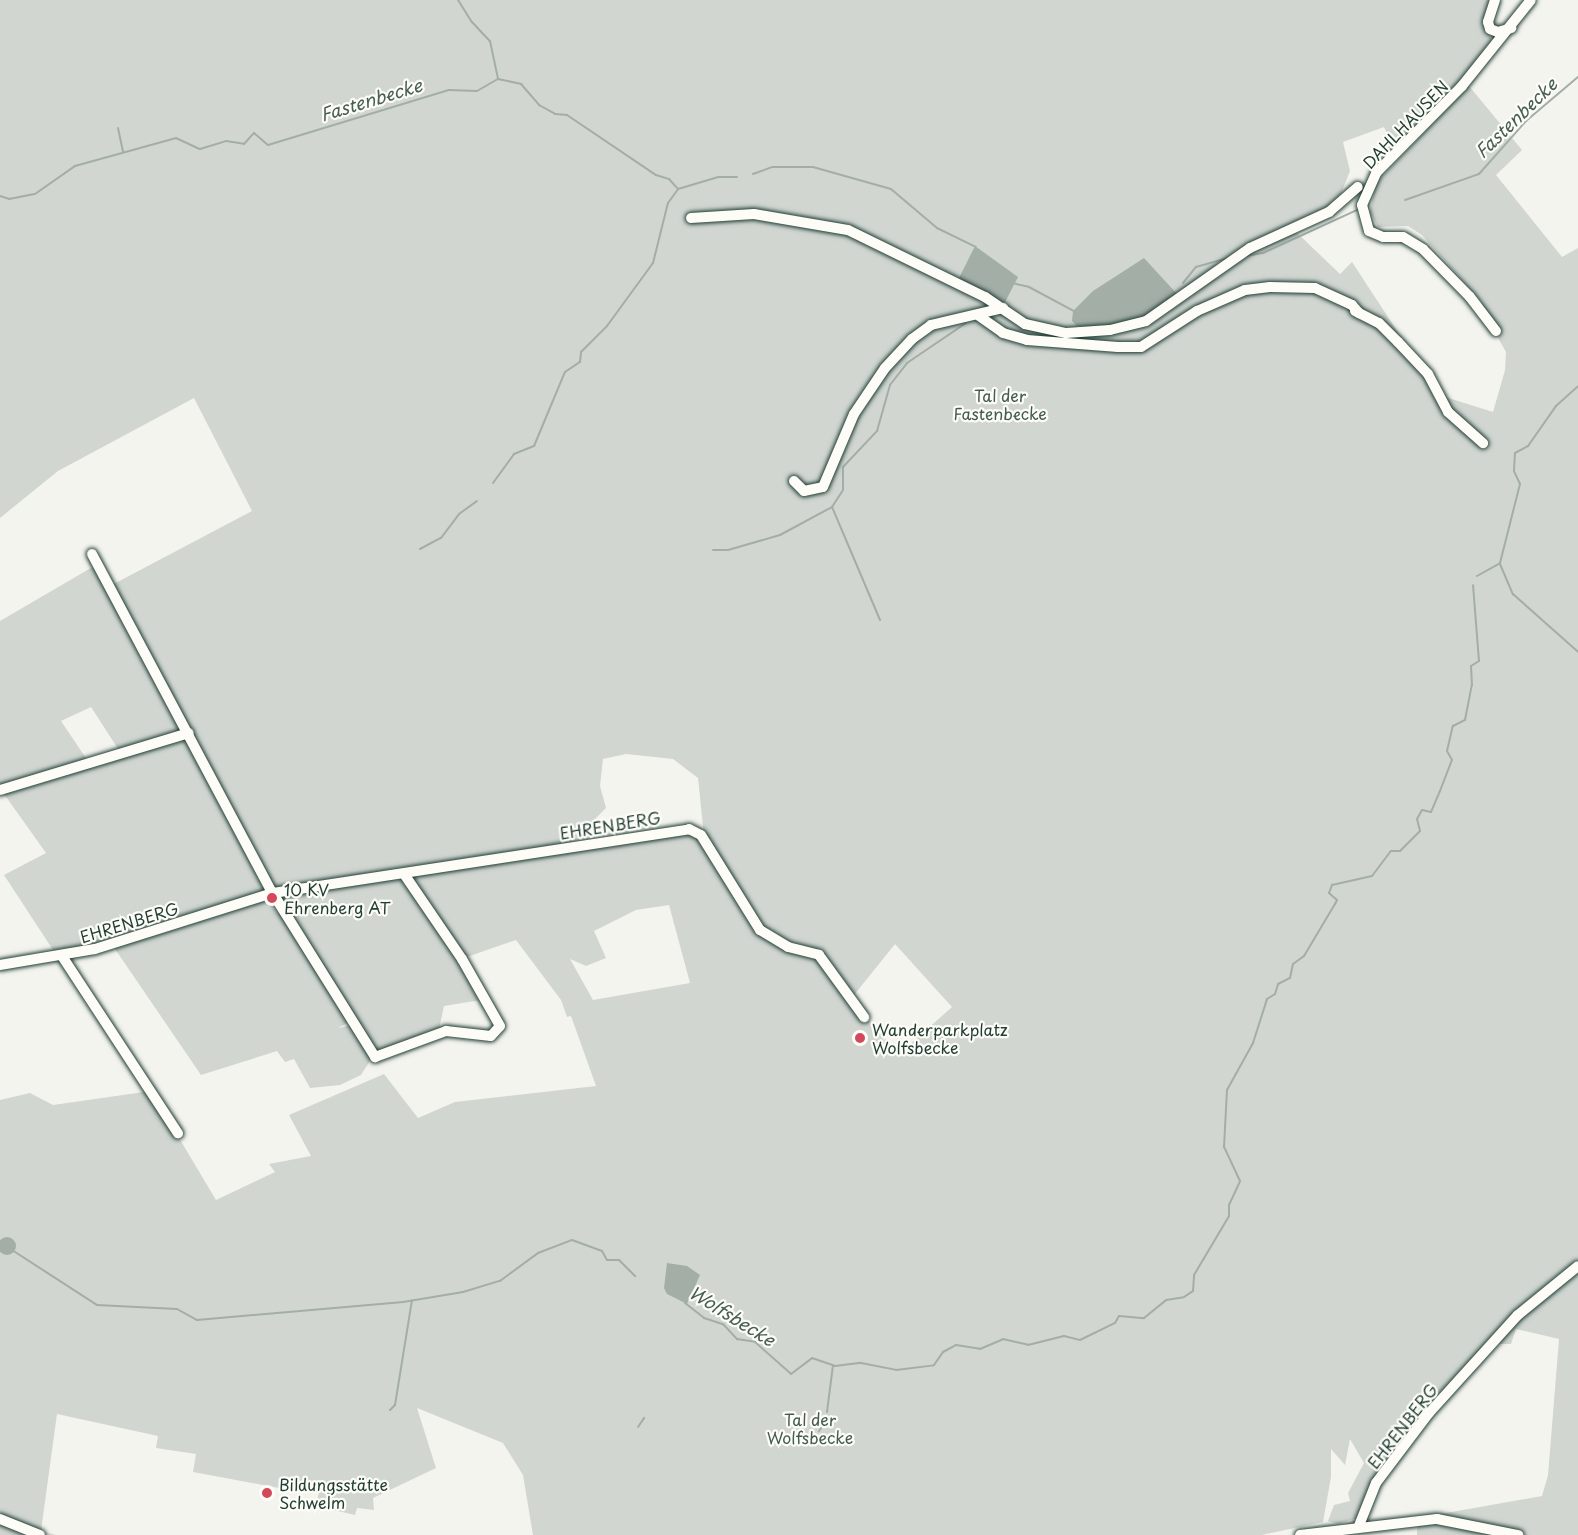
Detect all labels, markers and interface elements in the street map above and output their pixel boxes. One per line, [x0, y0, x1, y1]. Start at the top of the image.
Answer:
water label: Fastenbecke [317, 74, 425, 126]
water label: Fastenbecke [1471, 74, 1561, 162]
street label: DAHLHAUSEN [1358, 76, 1452, 172]
park label: Tal der Fastenbecke [953, 385, 1047, 423]
street label: EHRENBERG [558, 808, 662, 842]
place label: 10 KV Ehrenberg AT [284, 879, 391, 917]
marker: 10 KV Ehrenberg AT [265, 891, 279, 905]
street label: EHRENBERG [78, 898, 180, 946]
place label: Wanderparkplatz Wolfsbecke [872, 1019, 1008, 1057]
marker: Wanderparkplatz Wolfsbecke [853, 1031, 867, 1045]
water label: Wolfsbecke [685, 1281, 779, 1351]
street label: EHRENBERG [1363, 1380, 1441, 1472]
park label: Tal der Wolfsbecke [767, 1409, 853, 1447]
place label: Bildungsstätte Schwelm [279, 1474, 388, 1512]
marker: Bildungsstätte Schwelm [260, 1486, 274, 1500]

